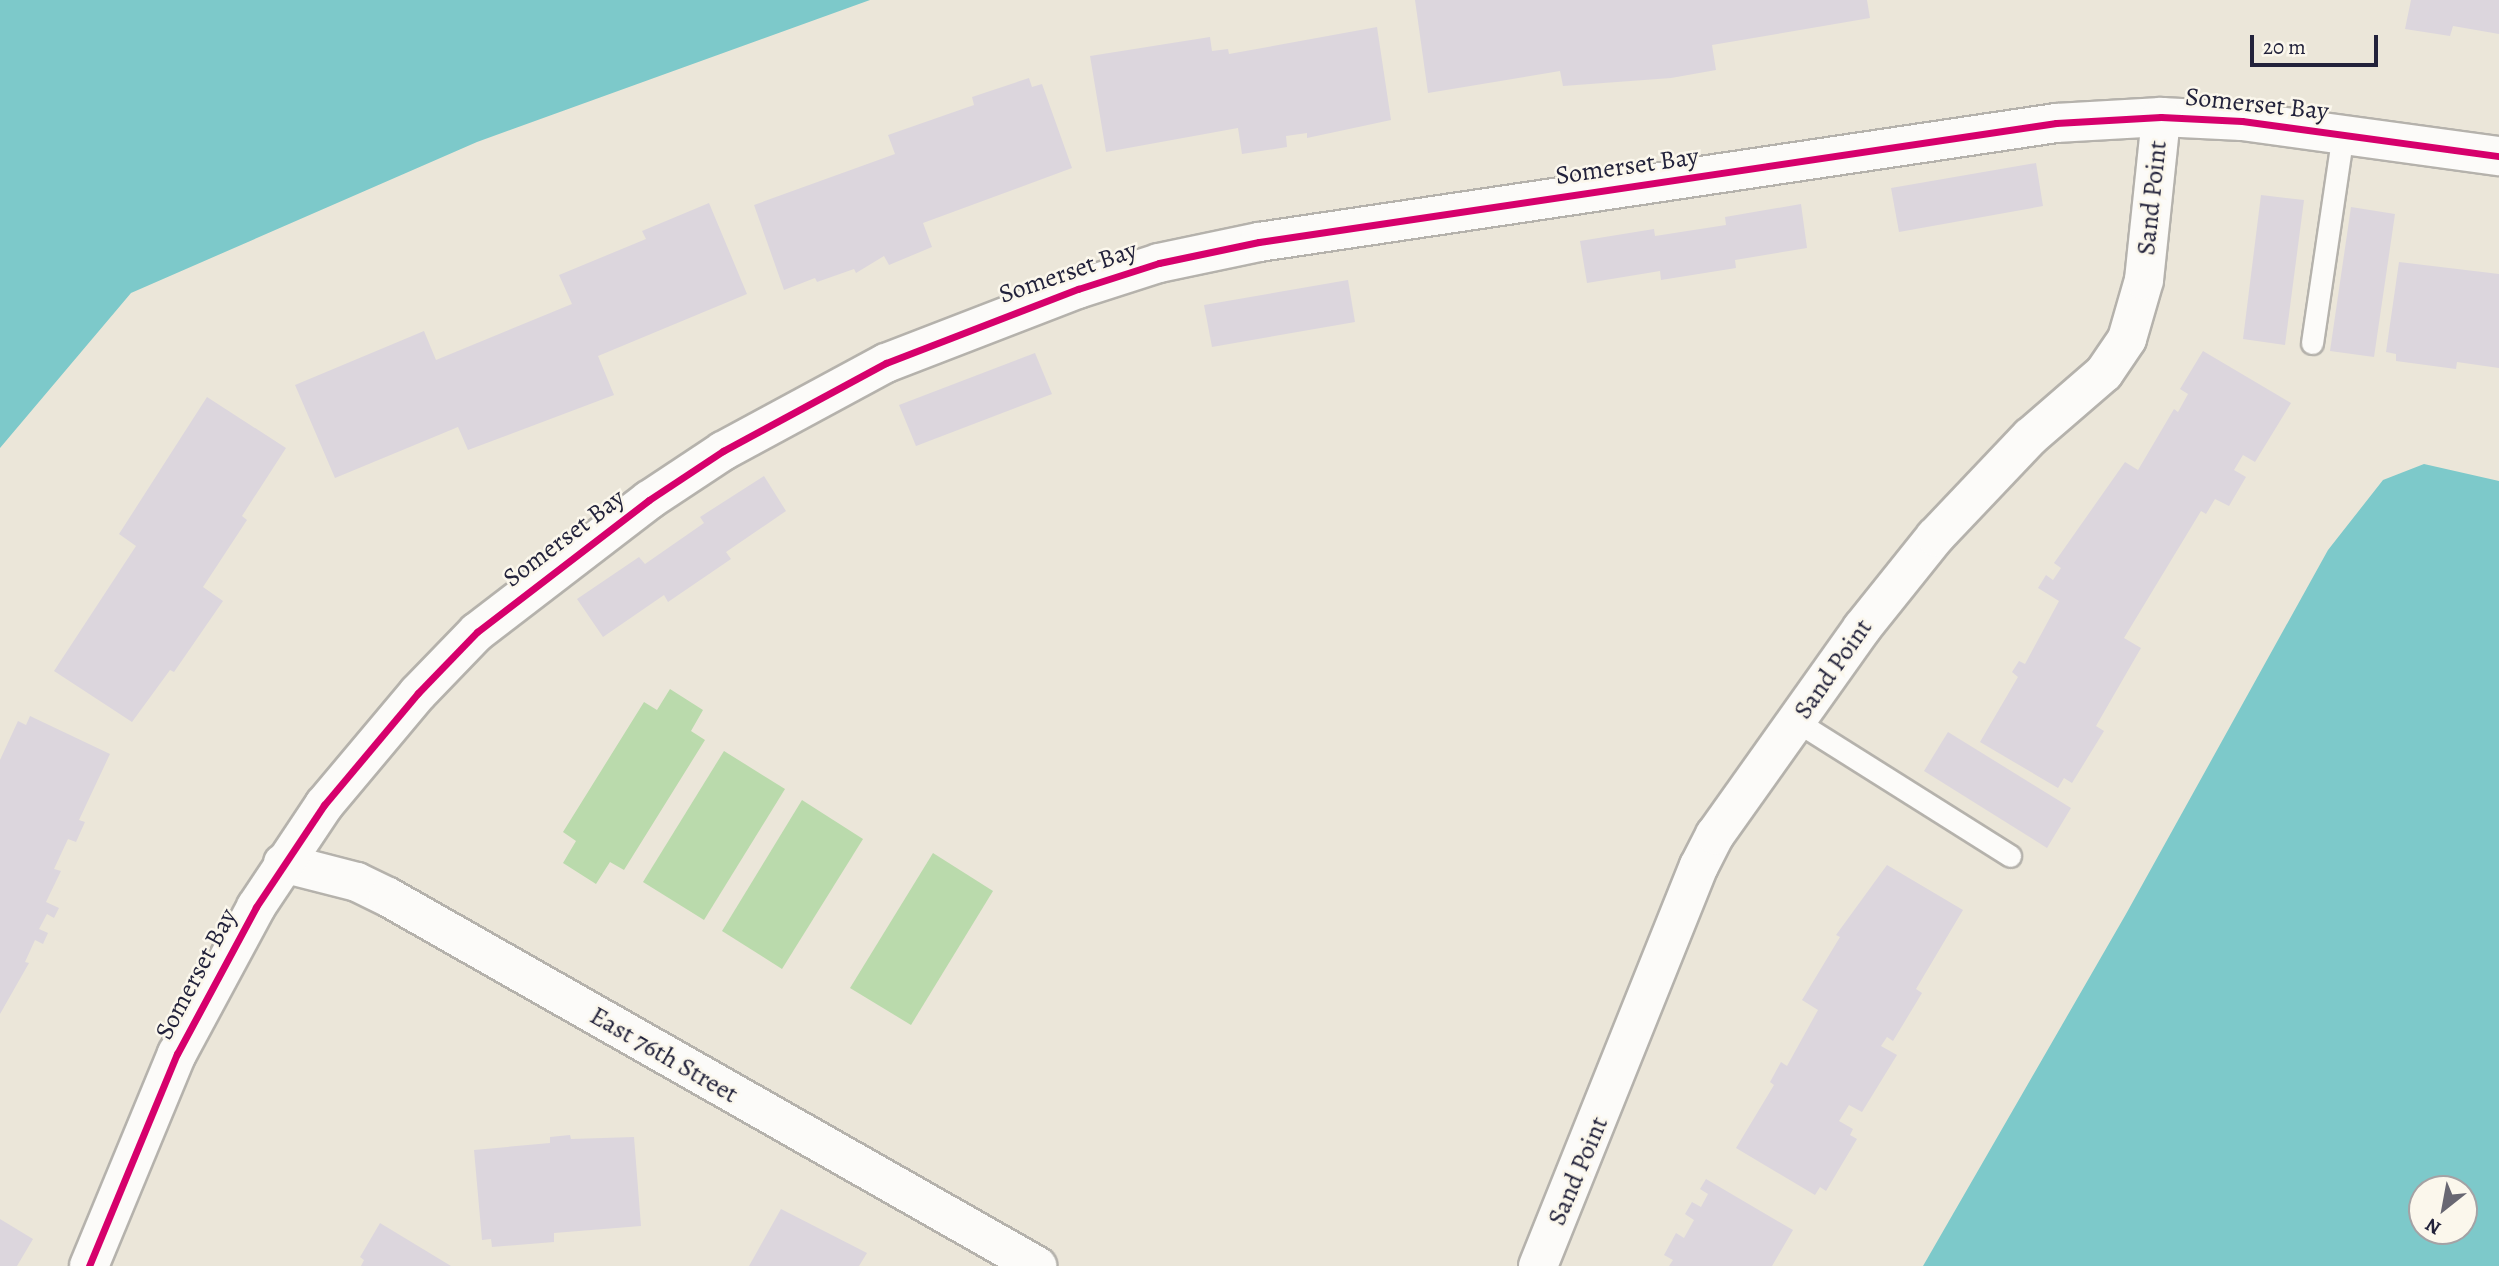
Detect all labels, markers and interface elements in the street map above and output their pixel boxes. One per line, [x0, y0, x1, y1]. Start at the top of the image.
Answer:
scale bar [2254, 21, 2382, 65]
text: 20 m [2263, 33, 2306, 61]
street label: Somerset Bay [2184, 81, 2330, 127]
street label: Sand Point [2130, 139, 2174, 257]
street label: Somerset Bay [1554, 141, 1700, 191]
street label: Somerset Bay [995, 234, 1141, 310]
street label: Somerset Bay [497, 482, 631, 594]
street label: Sand Point [1787, 613, 1879, 725]
street label: Somerset Bay [148, 903, 244, 1045]
street label: East 76th Street [584, 1000, 744, 1110]
street label: Sand Point [1541, 1112, 1615, 1230]
north arrow [2408, 1175, 2478, 1245]
text: N [2421, 1212, 2446, 1241]

